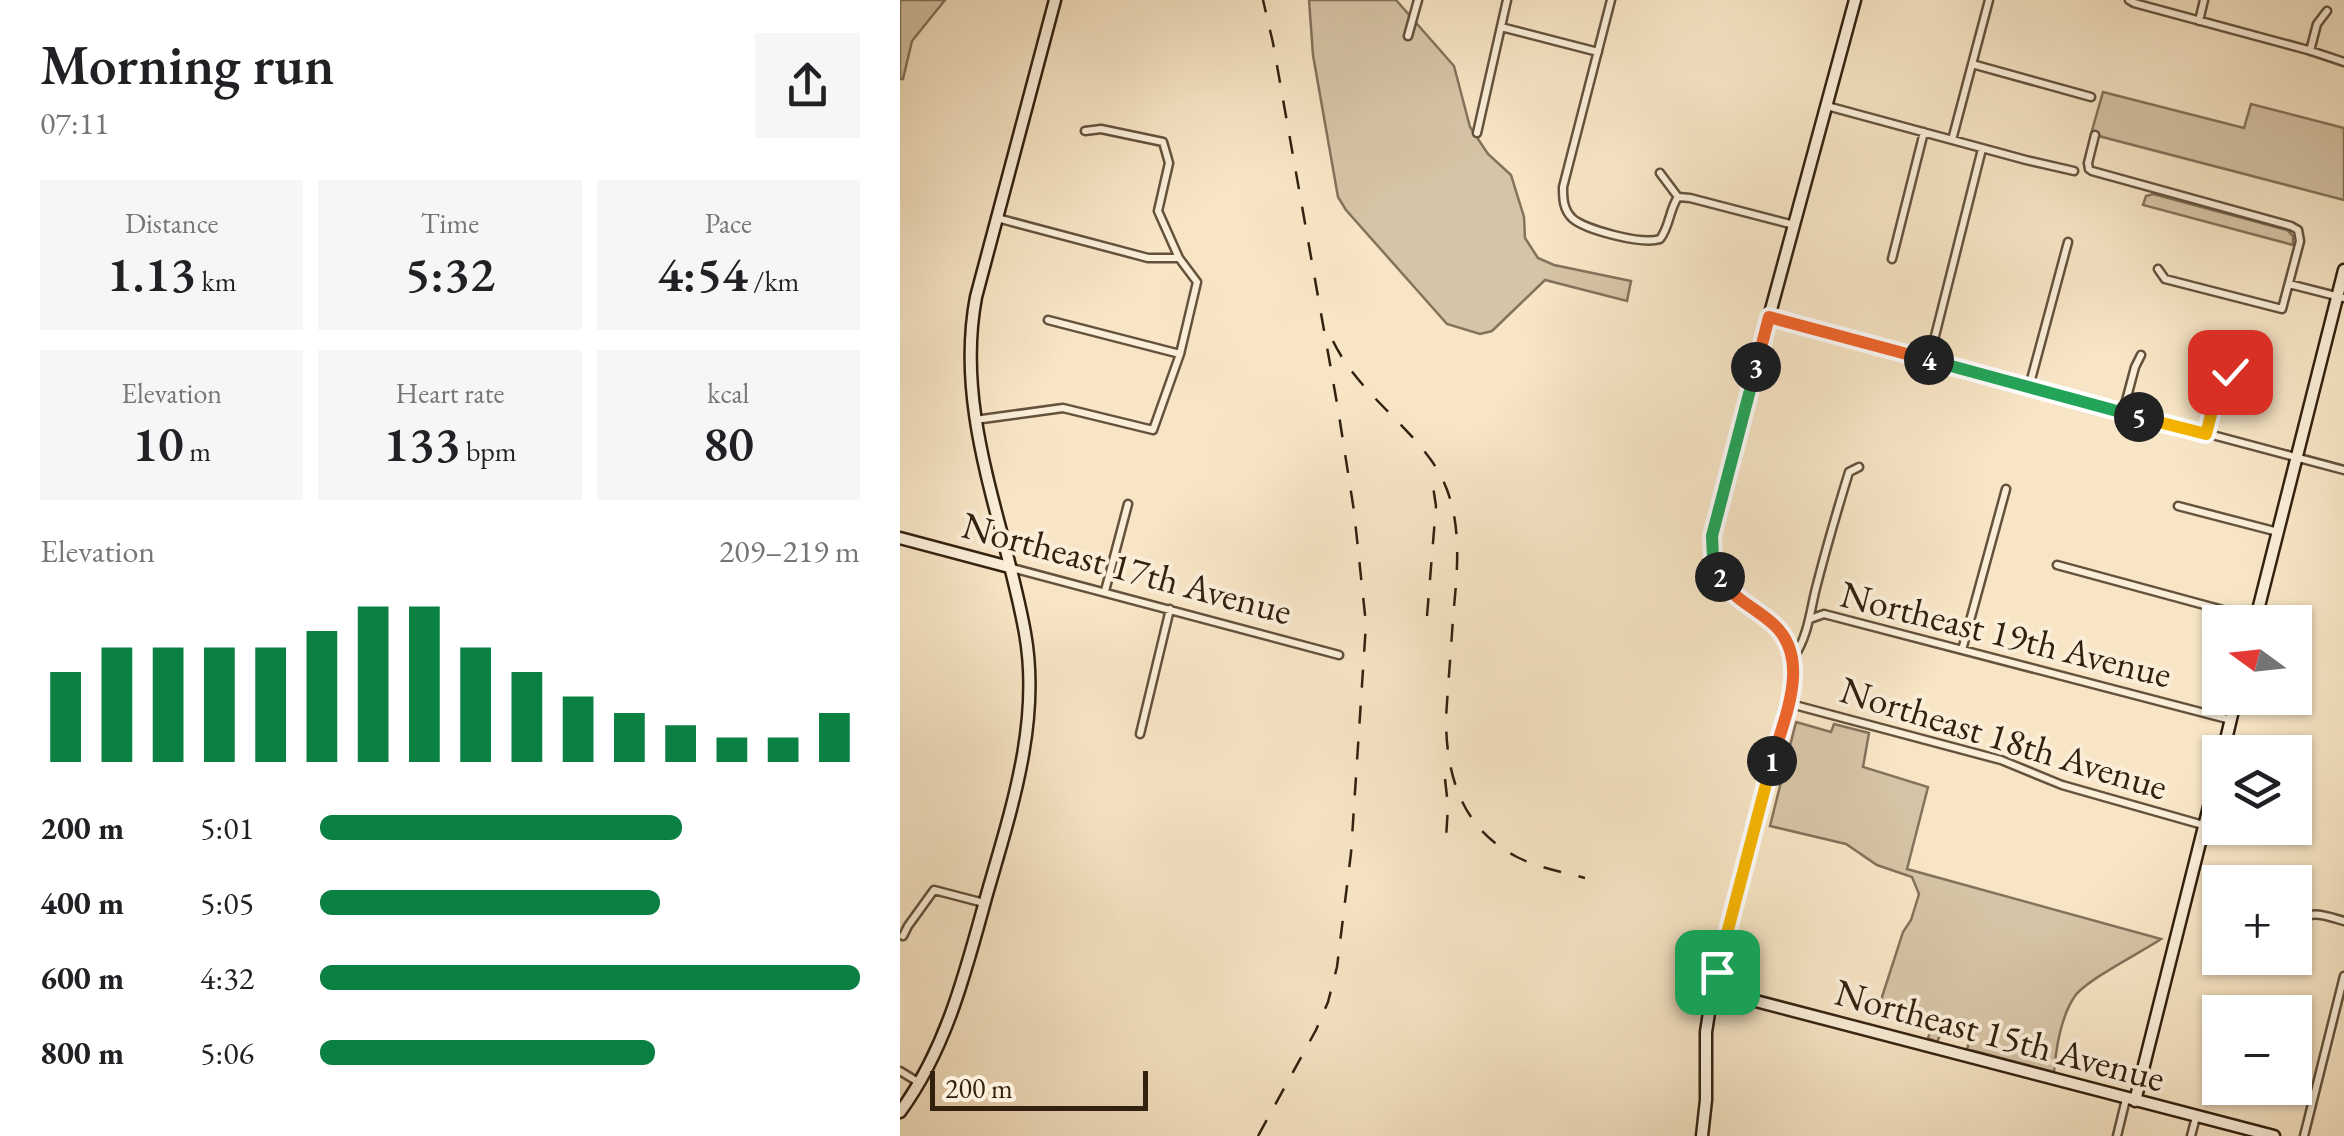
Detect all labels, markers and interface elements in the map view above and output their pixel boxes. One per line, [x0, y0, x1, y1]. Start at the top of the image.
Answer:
text: Morning run [40, 29, 334, 100]
button: share [755, 33, 860, 138]
text: 07:11 [40, 102, 109, 144]
text: Distance [125, 205, 218, 241]
text: Time [421, 205, 479, 241]
text: Pace [705, 205, 752, 241]
text: 1.13 [107, 241, 196, 306]
text: 5:32 [405, 241, 495, 306]
text: 4:54 [657, 241, 748, 306]
text: km [196, 263, 236, 299]
text: /km [748, 263, 799, 299]
pin [2188, 330, 2273, 415]
pin: 4 [1904, 335, 1954, 385]
pin: 3 [1731, 342, 1781, 392]
text: 4 [1922, 342, 1936, 378]
icon: check [2203, 345, 2258, 400]
text: 3 [1749, 349, 1763, 385]
text: Elevation [121, 375, 222, 411]
text: Heart rate [396, 375, 504, 411]
text: kcal [707, 375, 749, 411]
pin: 5 [2114, 392, 2164, 442]
text: 5 [2132, 399, 2146, 435]
text: 10 [132, 411, 184, 476]
text: 133 [383, 411, 460, 476]
text: 80 [703, 411, 754, 476]
text: m [184, 433, 211, 469]
text: bpm [460, 433, 517, 469]
street label: Northeast 17th Avenue [957, 500, 1297, 635]
text: Elevation [40, 530, 155, 572]
text: 209–219 m [719, 530, 860, 572]
pin: 2 [1695, 552, 1745, 602]
text: 2 [1713, 559, 1727, 595]
street label: Northeast 19th Avenue [1835, 569, 2177, 698]
north arrow [2202, 605, 2312, 715]
map controls [2202, 605, 2312, 1105]
street label: Northeast 18th Avenue [1835, 664, 2174, 811]
button: layers [2202, 735, 2312, 845]
pin: 1 [1747, 736, 1797, 786]
text: 1 [1765, 743, 1779, 779]
text: 200 m [40, 807, 124, 849]
text: 5:01 [200, 807, 254, 849]
button: + [2202, 865, 2312, 975]
text: 400 m [40, 882, 124, 924]
text: 5:05 [200, 882, 254, 924]
pin [1675, 930, 1760, 1015]
icon: arrive [1690, 945, 1745, 1000]
text: 600 m [40, 957, 124, 999]
text: 4:32 [200, 957, 254, 999]
street label: Northeast 15th Avenue [1830, 967, 2170, 1102]
button: − [2202, 995, 2312, 1105]
text: 800 m [40, 1032, 124, 1074]
text: 5:06 [200, 1032, 254, 1074]
scale bar [930, 1066, 1148, 1110]
text: 200 m [945, 1070, 1013, 1106]

